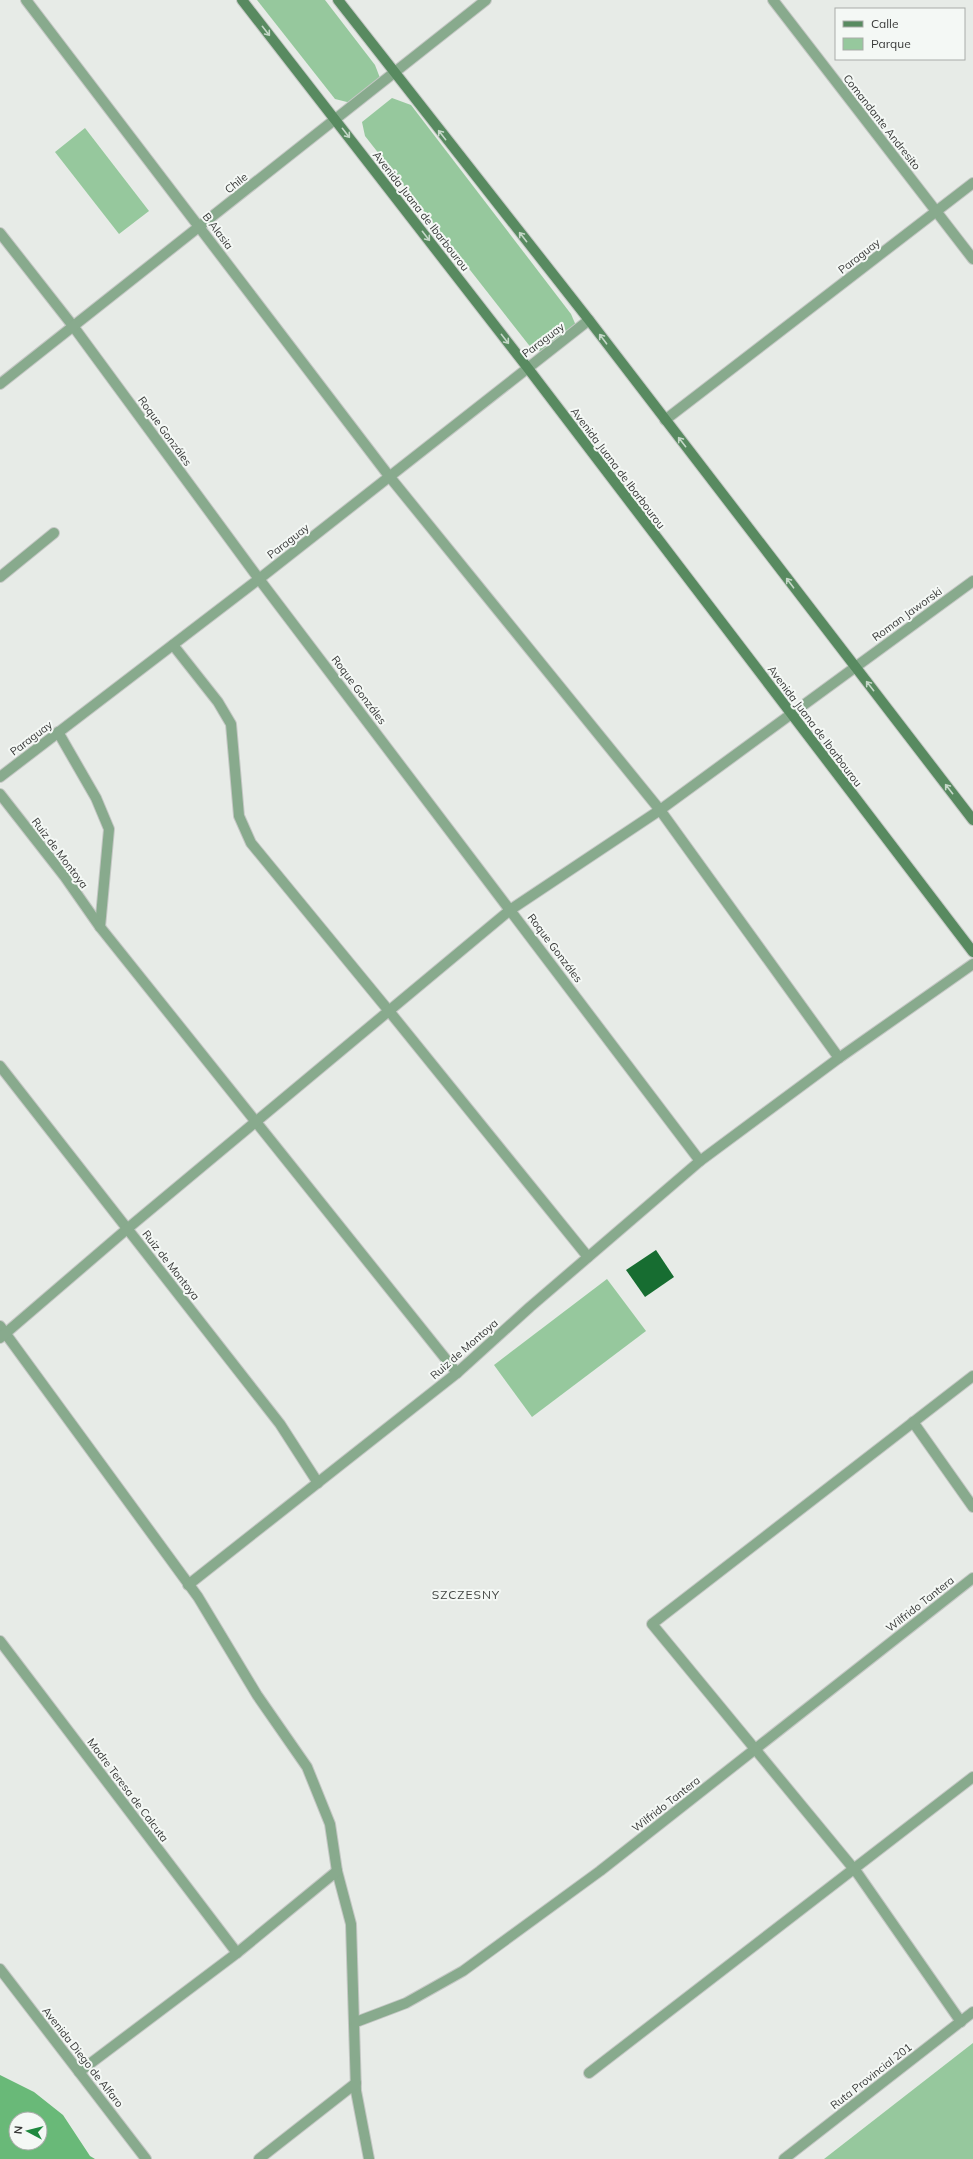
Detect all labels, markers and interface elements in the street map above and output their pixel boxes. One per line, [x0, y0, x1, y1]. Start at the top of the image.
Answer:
legend [835, 8, 965, 60]
text: Calle [871, 16, 898, 31]
one-way arrow [262, 25, 270, 36]
text: Parque [871, 36, 911, 51]
street label: Comandante Andresito [840, 71, 924, 173]
one-way arrow [342, 128, 350, 139]
one-way arrow [438, 129, 447, 140]
street label: Avenida Juana de Ibarbourou [370, 148, 472, 274]
street label: Chile [222, 170, 250, 196]
street label: B Alasia [200, 210, 236, 252]
one-way arrow [421, 230, 430, 241]
one-way arrow [519, 231, 527, 242]
street label: Paraguay [835, 235, 883, 277]
street label: Paraguay [519, 319, 567, 360]
one-way arrow [501, 333, 509, 344]
one-way arrow [599, 334, 608, 345]
street label: Roque Gonzáles [135, 393, 195, 469]
street label: Avenida Juana de Ibarbourou [568, 405, 668, 531]
one-way arrow [678, 437, 687, 448]
street label: Paraguay [264, 520, 312, 562]
one-way arrow [786, 578, 794, 589]
street label: Roman Jaworski [869, 584, 945, 644]
street label: Roque Gonzáles [329, 653, 389, 727]
street label: Avenida Juana de Ibarbourou [765, 663, 865, 789]
one-way arrow [865, 681, 874, 692]
street label: Paraguay [7, 717, 55, 758]
one-way arrow [945, 783, 953, 794]
street label: Ruiz de Montoya [29, 815, 91, 891]
street label: Roque Gonzáles [525, 911, 585, 985]
street label: Ruiz de Montoya [139, 1227, 203, 1303]
street label: Ruiz de Montoya [427, 1316, 501, 1382]
street label: Wilfrido Tantera [883, 1573, 957, 1635]
district label: SZCZESNY [432, 1587, 500, 1602]
street label: Madre Teresa de Calcuta [84, 1735, 172, 1845]
street label: Wilfrido Tantera [629, 1773, 703, 1835]
street label: Avenida Diego de Alfaro [39, 2004, 127, 2110]
street label: Ruta Provincial 201 [828, 2040, 914, 2112]
north arrow [8, 2111, 48, 2151]
text: N [11, 2125, 26, 2135]

